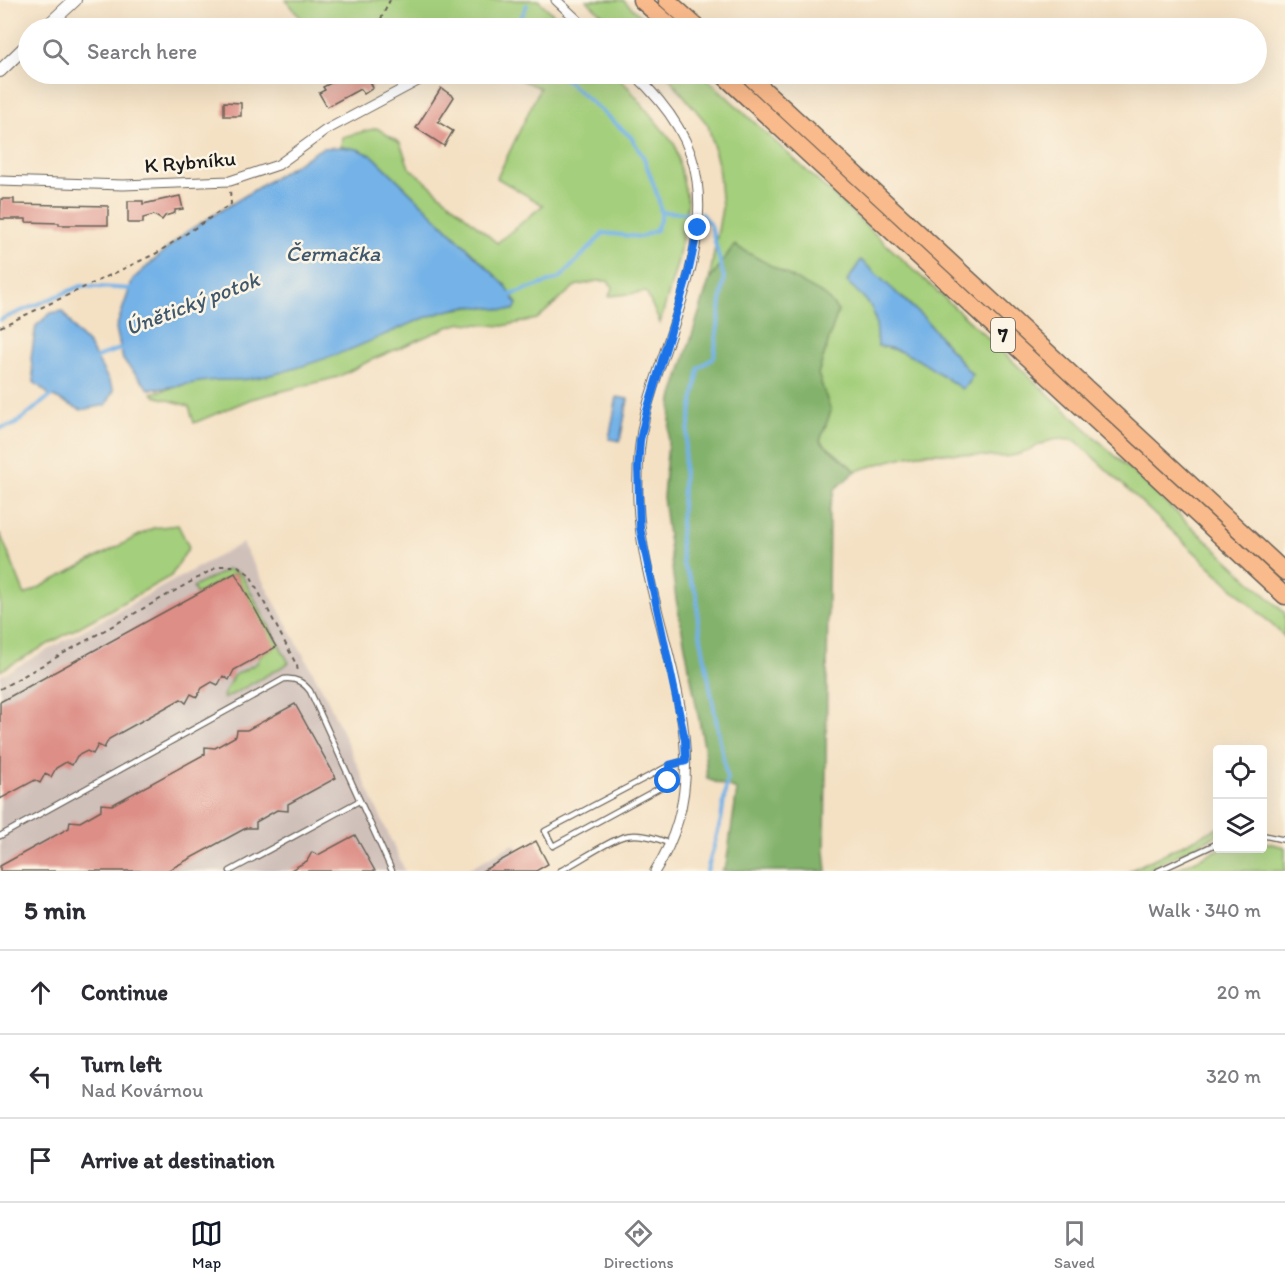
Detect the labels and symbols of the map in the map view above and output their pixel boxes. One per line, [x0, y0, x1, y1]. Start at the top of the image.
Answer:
street label: K Rybníku [143, 145, 237, 178]
route end [684, 214, 710, 240]
water label: Čermačka [285, 240, 381, 267]
water label: Únětický potok [121, 265, 264, 341]
road number: 7 [991, 318, 1015, 352]
route start [654, 767, 680, 793]

